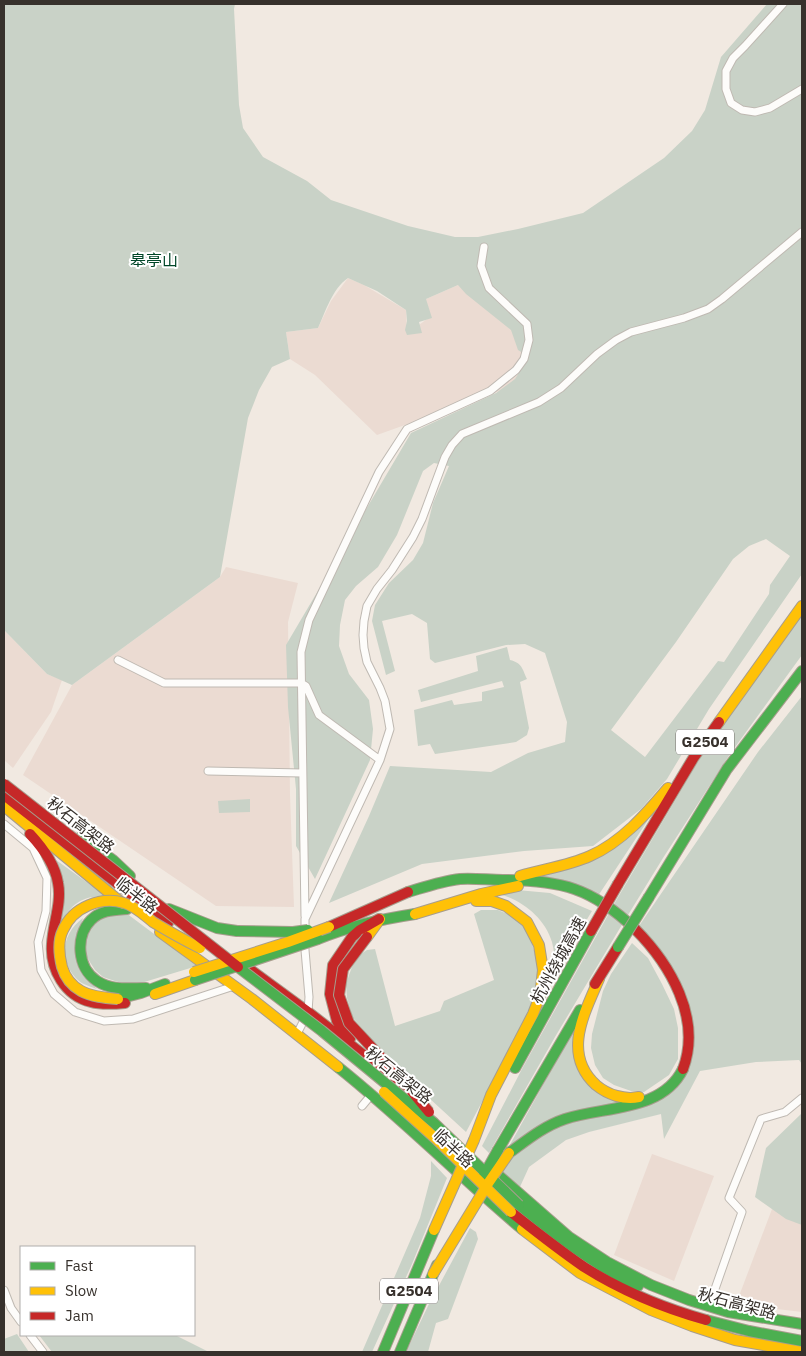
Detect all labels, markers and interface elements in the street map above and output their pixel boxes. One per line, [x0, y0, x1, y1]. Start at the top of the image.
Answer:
park label: 皋亭山 [130, 250, 178, 270]
road number: G2504 [676, 730, 734, 754]
street label: 秋石高架路 [43, 792, 119, 858]
street label: 临半路 [112, 872, 162, 918]
street label: 杭州绕城高速 [526, 913, 590, 1007]
street label: 秋石高架路 [362, 1042, 436, 1108]
street label: 临半路 [430, 1124, 478, 1172]
legend [20, 1246, 195, 1336]
text: Fast [65, 1256, 93, 1275]
road number: G2504 [380, 1278, 438, 1304]
text: Slow [65, 1281, 98, 1300]
street label: 秋石高架路 [696, 1283, 778, 1323]
text: Jam [65, 1306, 94, 1325]

